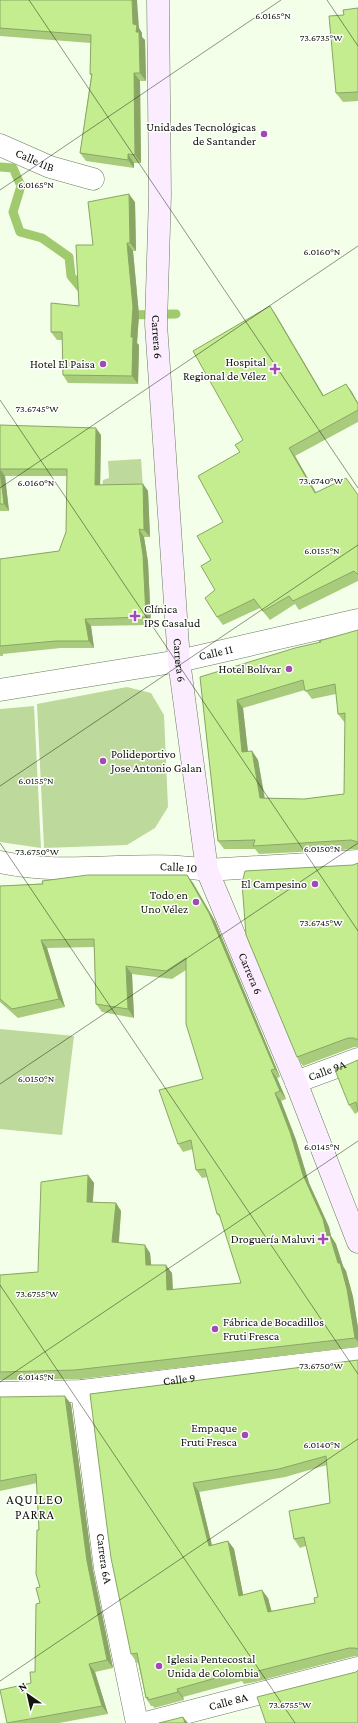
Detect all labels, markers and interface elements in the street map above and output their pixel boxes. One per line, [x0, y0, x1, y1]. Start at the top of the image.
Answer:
text: 6.0165°N [255, 10, 291, 21]
text: 73.6735°W [300, 32, 343, 43]
place label: Unidades Tecnológicas de Santander [146, 120, 257, 148]
marker: Unidades Tecnológicas de Santander [259, 129, 269, 139]
street label: Calle 11B [13, 146, 56, 175]
text: 6.0165°N [18, 179, 54, 190]
text: 6.0160°N [304, 246, 341, 257]
street label: Carrera 6 [149, 315, 165, 359]
place label: Hospital Regional de Vélez [183, 355, 266, 383]
place label: Hotel El Paisa [30, 357, 95, 371]
marker: Hotel El Paisa [98, 359, 108, 369]
marker: Hospital Regional de Vélez [269, 363, 281, 375]
text: 73.6745°W [16, 403, 59, 414]
text: 73.6740°W [299, 475, 344, 486]
text: 6.0160°N [18, 477, 55, 488]
text: 6.0155°N [304, 545, 340, 556]
place label: Clínica IPS Casalud [144, 602, 201, 630]
marker: Clínica IPS Casalud [129, 610, 141, 622]
street label: Carrera 6 [170, 638, 189, 683]
street label: Calle 11 [197, 642, 234, 663]
place label: Hotel Bolívar [219, 662, 282, 676]
marker: Hotel Bolívar [284, 664, 294, 674]
place label: Polideportivo Jose Antonio Galan [110, 747, 202, 775]
marker: Polideportivo Jose Antonio Galan [98, 756, 108, 766]
text: 6.0155°N [18, 775, 54, 786]
text: 6.0150°N [304, 843, 341, 854]
text: 73.6750°W [15, 846, 60, 857]
street label: Calle 10 [160, 859, 198, 876]
place label: El Campesino [241, 877, 307, 891]
marker: El Campesino [310, 879, 320, 889]
place label: Todo en Uno Vélez [140, 888, 189, 916]
marker: Todo en Uno Vélez [191, 897, 201, 907]
text: 73.6745°W [300, 917, 343, 928]
street label: Carrera 6 [235, 950, 265, 997]
street label: Calle 9A [306, 1057, 348, 1084]
text: 6.0150°N [18, 1073, 55, 1084]
text: 6.0145°N [304, 1141, 340, 1152]
place label: Droguería Maluvi [231, 1232, 315, 1246]
marker: Droguería Maluvi [318, 1234, 328, 1244]
text: 73.6755°W [16, 1288, 59, 1299]
place label: Fábrica de Bocadillos Fruti Fresca [223, 1315, 324, 1343]
marker: Fábrica de Bocadillos Fruti Fresca [210, 1324, 220, 1334]
text: 73.6750°W [299, 1360, 344, 1371]
street label: Calle 9 [162, 1370, 196, 1388]
text: 6.0145°N [18, 1371, 54, 1382]
place label: Empaque Fruti Fresca [181, 1421, 237, 1449]
marker: Empaque Fruti Fresca [240, 1430, 250, 1440]
text: 6.0140°N [304, 1439, 341, 1450]
district label: AQUILEO PARRA [6, 1492, 64, 1522]
street label: Carrera 6A [94, 1532, 115, 1585]
place label: Iglesia Pentecostal Unida de Colombia [167, 1652, 259, 1680]
marker: Iglesia Pentecostal Unida de Colombia [154, 1661, 164, 1671]
north arrow [8, 1675, 48, 1715]
text: N [16, 1679, 29, 1694]
street label: Calle 8A [207, 1690, 249, 1713]
text: 73.6755°W [269, 1699, 312, 1710]

